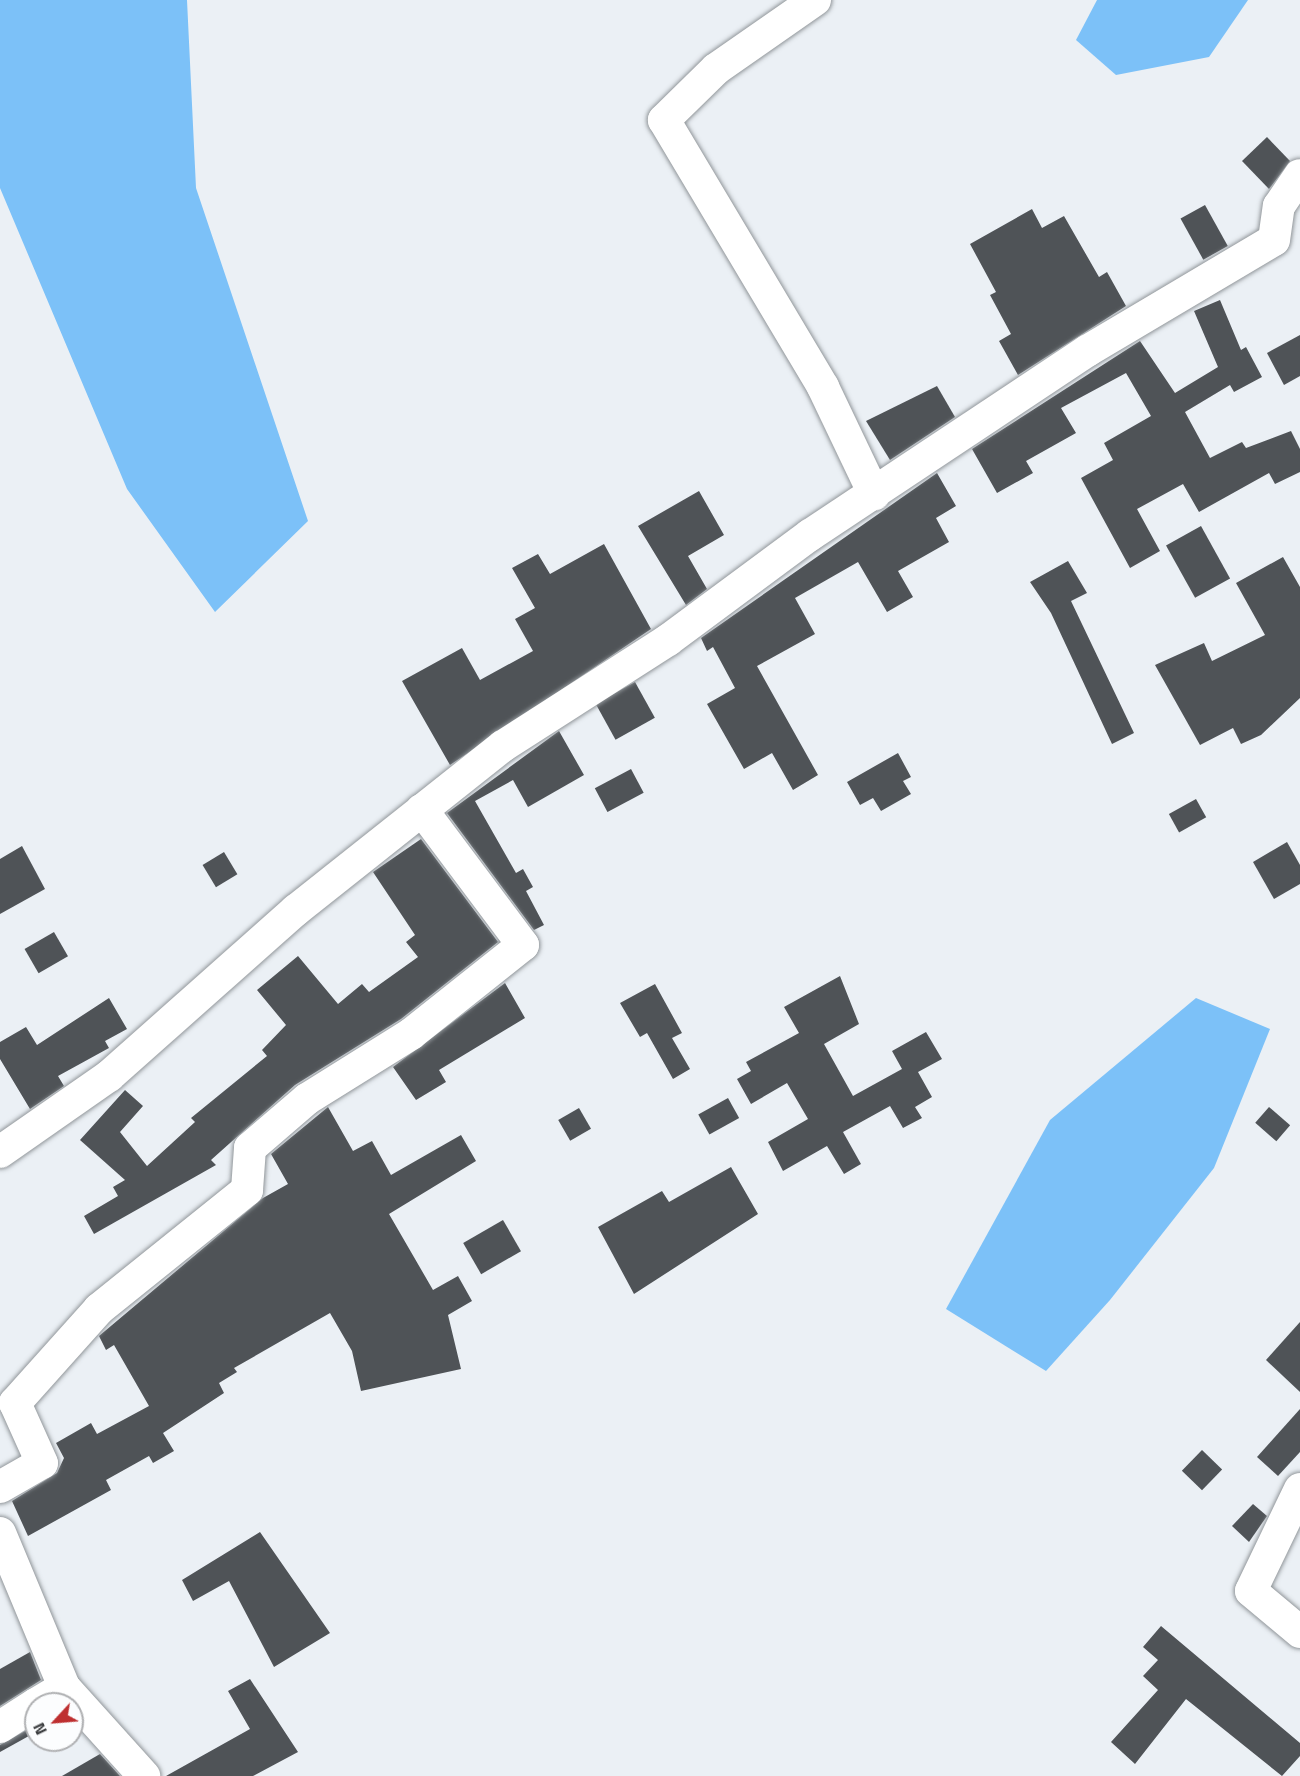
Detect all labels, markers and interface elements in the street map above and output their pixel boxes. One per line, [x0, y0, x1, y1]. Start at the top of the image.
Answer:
north arrow [24, 1692, 84, 1752]
text: N [26, 1719, 53, 1739]

